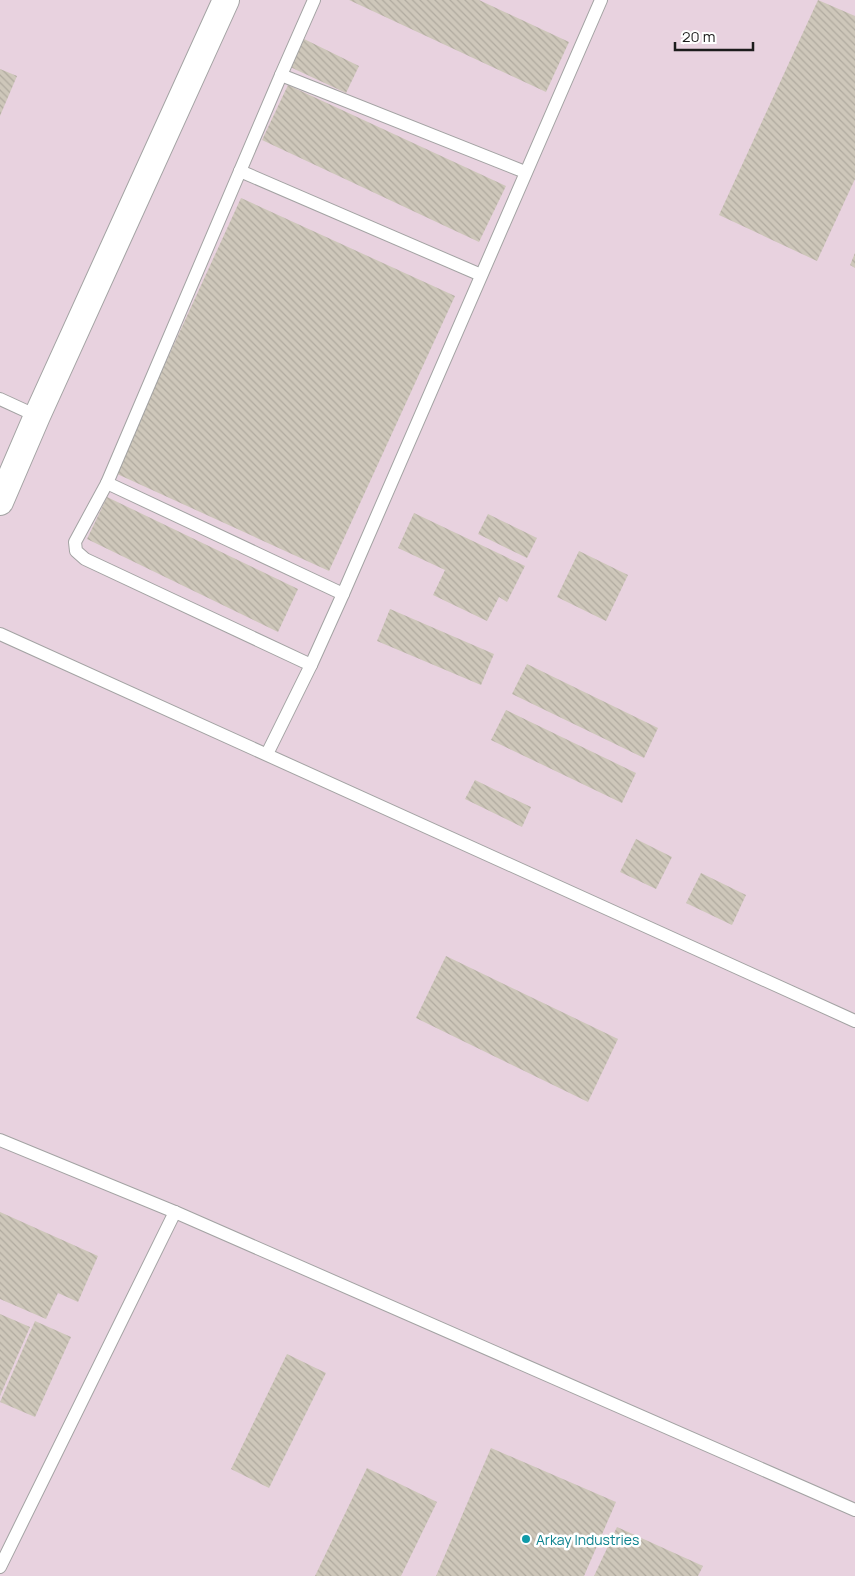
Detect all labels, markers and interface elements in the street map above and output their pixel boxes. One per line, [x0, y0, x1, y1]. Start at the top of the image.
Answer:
scale bar [675, 20, 752, 52]
text: 20 m [682, 26, 715, 47]
place label: Arkay Industries [536, 1530, 639, 1549]
marker: Arkay Industries [520, 1533, 532, 1545]

